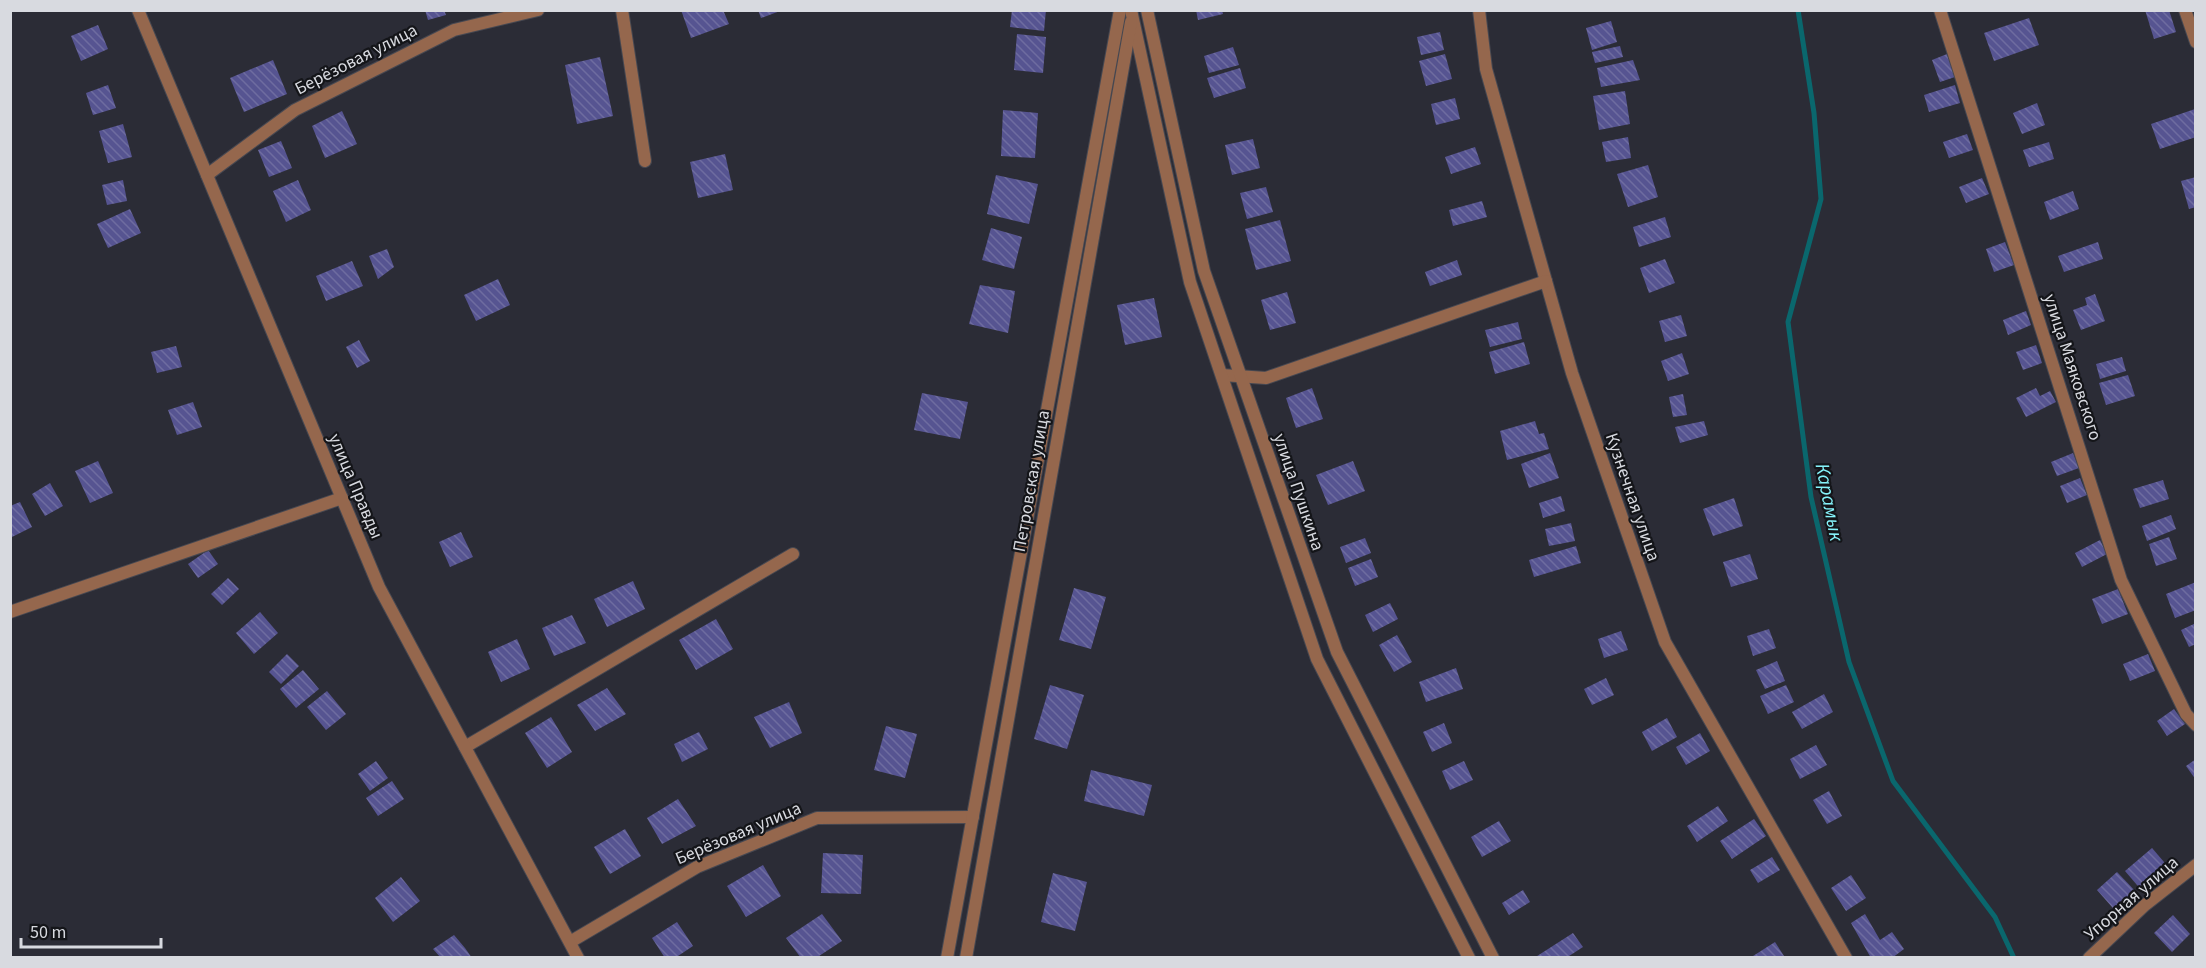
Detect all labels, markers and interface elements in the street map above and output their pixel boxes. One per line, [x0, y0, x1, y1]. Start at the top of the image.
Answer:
street label: Берёзовая улица [291, 18, 422, 101]
street label: улица Маяковского [2037, 291, 2108, 444]
street label: Петровская улица [1007, 408, 1056, 554]
street label: улица Правды [322, 430, 389, 543]
street label: улица Пушкина [1267, 430, 1330, 554]
street label: Кузнечная улица [1599, 430, 1666, 565]
water label: Карамык [1808, 461, 1850, 544]
street label: Берёзовая улица [671, 796, 805, 871]
street label: Упорная улица [2079, 850, 2184, 946]
scale bar [21, 911, 160, 949]
text: 50 m [30, 920, 66, 945]

